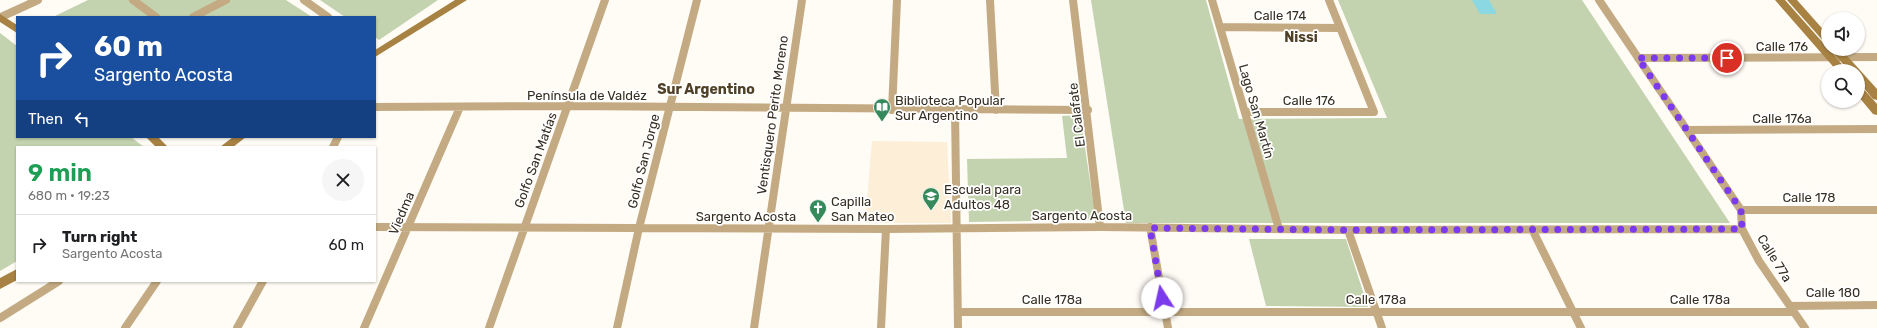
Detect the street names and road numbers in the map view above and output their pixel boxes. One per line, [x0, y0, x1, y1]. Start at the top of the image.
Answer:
street label: Calle 174 [1254, 8, 1306, 23]
street label: Ventisquero Perito Moreno [754, 34, 791, 196]
street label: Calle 176 [1756, 39, 1808, 54]
street label: Lago San Martín [1235, 62, 1277, 160]
street label: El Calafate [1065, 82, 1088, 148]
street label: Península de Valdéz [527, 88, 647, 103]
street label: Calle 176 [1283, 93, 1335, 108]
street label: Golfo San Matías [511, 110, 560, 210]
street label: Calle 176a [1752, 111, 1812, 126]
street label: Golfo San Jorge [624, 112, 663, 210]
street label: Viedma [386, 189, 417, 237]
street label: Calle 178 [1782, 190, 1836, 205]
street label: Sargento Acosta [1032, 208, 1132, 224]
street label: Sargento Acosta [696, 209, 796, 225]
street label: Calle 77a [1754, 232, 1795, 285]
street label: Calle 180 [1806, 285, 1860, 300]
street label: Calle 178a [1022, 292, 1082, 307]
street label: Calle 178a [1346, 292, 1406, 307]
street label: Calle 178a [1670, 292, 1730, 307]

